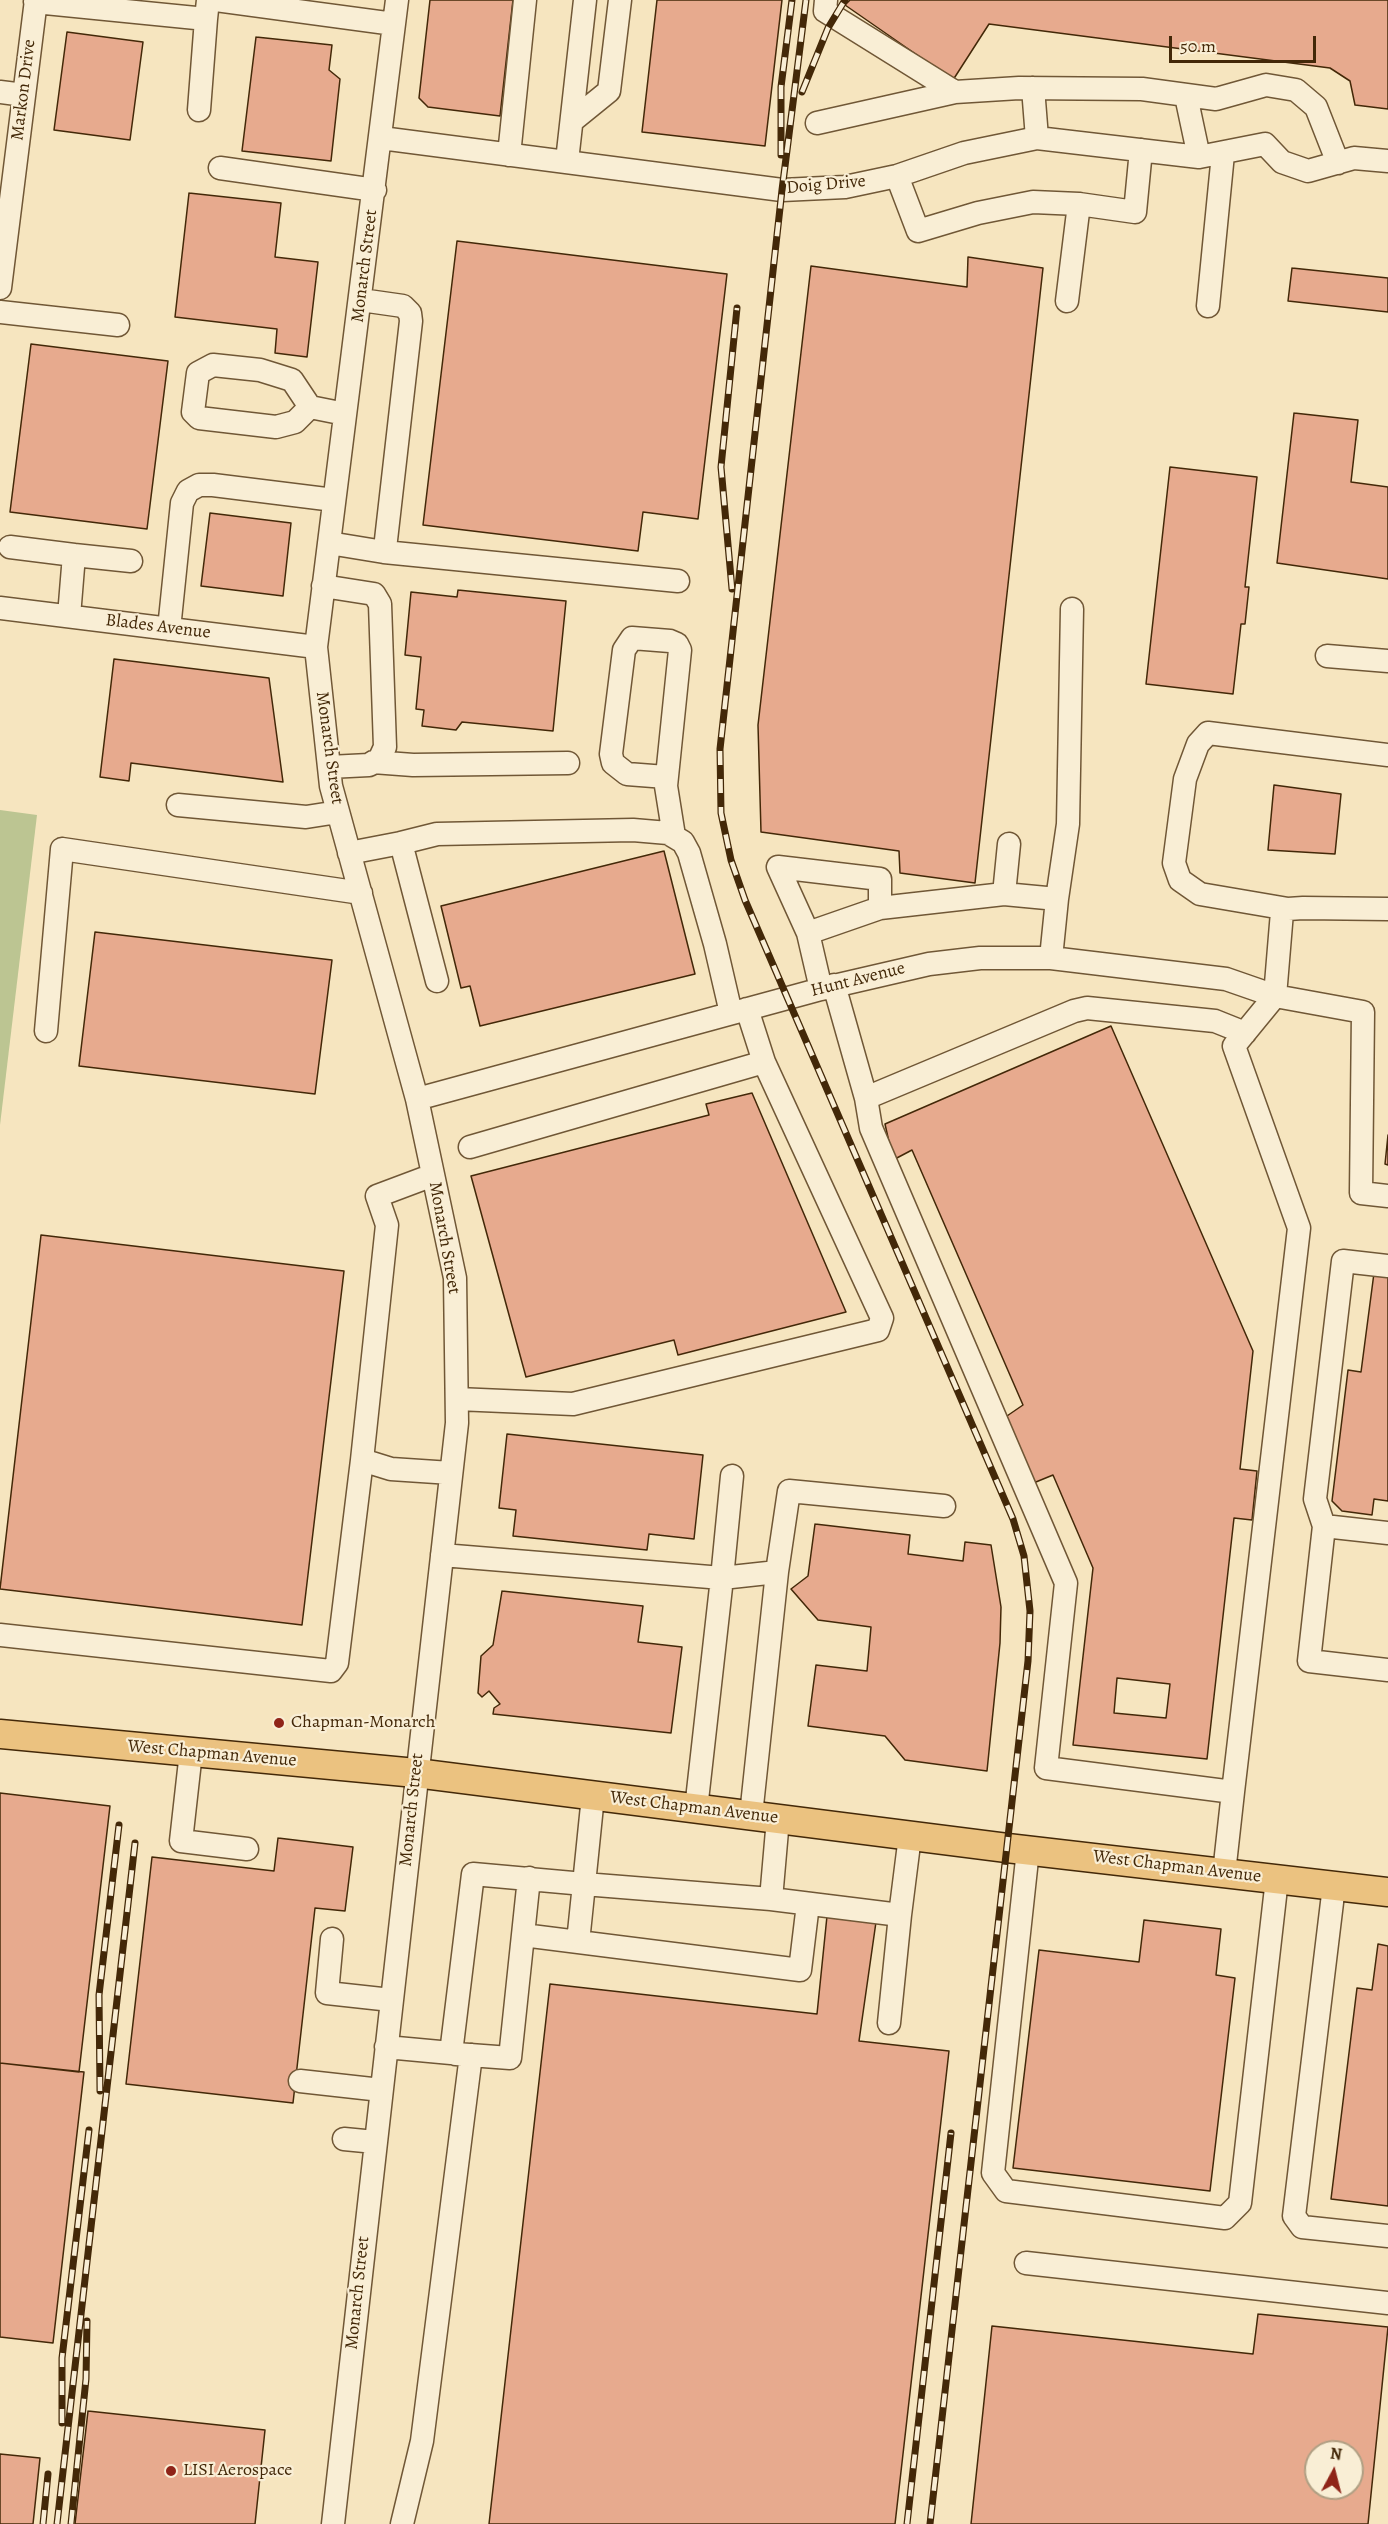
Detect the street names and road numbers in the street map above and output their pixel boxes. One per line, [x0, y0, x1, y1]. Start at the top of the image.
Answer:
street label: Markon Drive [7, 38, 41, 142]
street label: Doig Drive [785, 171, 867, 199]
street label: Monarch Street [347, 208, 383, 324]
street label: Blades Avenue [104, 610, 212, 644]
street label: Monarch Street [310, 690, 348, 806]
street label: Hunt Avenue [809, 958, 907, 1002]
street label: Monarch Street [423, 1180, 465, 1296]
street label: West Chapman Avenue [127, 1736, 297, 1772]
street label: Monarch Street [395, 1752, 429, 1868]
street label: West Chapman Avenue [609, 1787, 779, 1829]
street label: West Chapman Avenue [1092, 1846, 1262, 1888]
street label: Monarch Street [341, 2235, 375, 2351]

